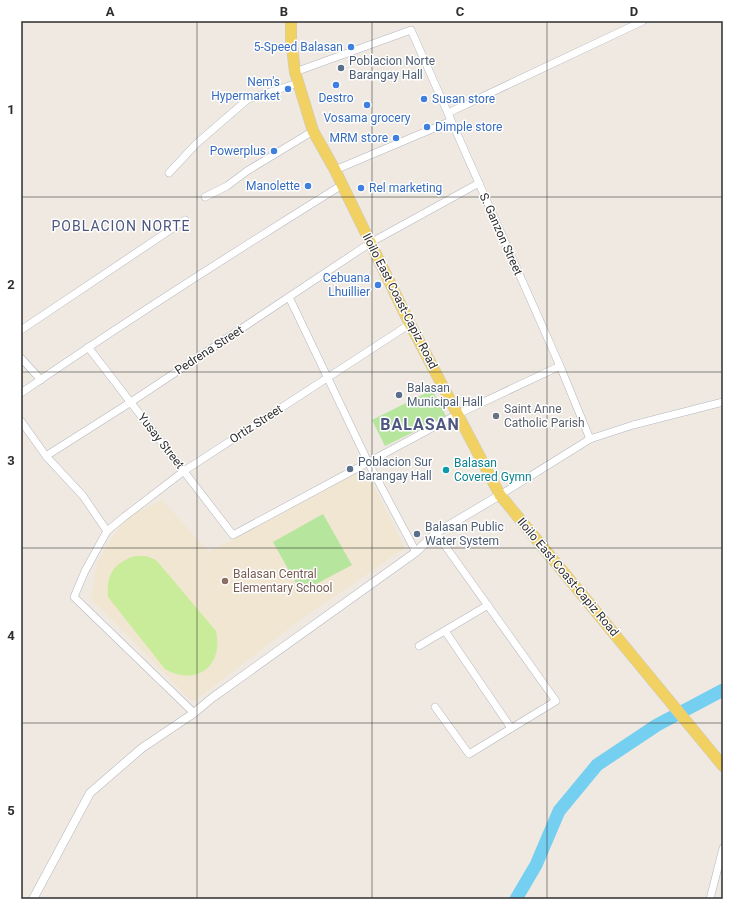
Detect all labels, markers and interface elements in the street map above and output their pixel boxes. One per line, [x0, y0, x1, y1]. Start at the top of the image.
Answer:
text: A [106, 4, 115, 19]
text: B [280, 4, 288, 19]
text: C [456, 4, 465, 19]
text: D [630, 4, 638, 19]
place label: 5-Speed Balasan [254, 40, 343, 54]
marker: 5-Speed Balasan [346, 42, 356, 52]
place label: Poblacion Norte Barangay Hall [349, 54, 435, 82]
marker: Poblacion Norte Barangay Hall [336, 63, 346, 73]
place label: Nem's Hypermarket [211, 75, 280, 103]
marker: Destro [331, 80, 341, 90]
marker: Nem's Hypermarket [283, 84, 293, 94]
place label: Destro [318, 91, 354, 105]
place label: Susan store [432, 92, 495, 106]
marker: Susan store [419, 94, 429, 104]
marker: Vosama grocery [362, 100, 372, 110]
text: 1 [7, 102, 15, 117]
place label: Vosama grocery [324, 111, 411, 125]
place label: Dimple store [435, 120, 502, 134]
marker: Dimple store [422, 122, 432, 132]
place label: MRM store [330, 131, 388, 145]
marker: MRM store [391, 133, 401, 143]
place label: Powerplus [210, 144, 266, 158]
marker: Powerplus [269, 146, 279, 156]
place label: Manolette [246, 179, 300, 193]
marker: Manolette [303, 181, 313, 191]
place label: Rel marketing [369, 181, 442, 195]
marker: Rel marketing [356, 183, 366, 193]
street label: S. Ganzon Street [477, 191, 525, 277]
district label: POBLACION NORTE [52, 218, 190, 234]
street label: Iloilo East Coast-Capiz Road [360, 231, 440, 371]
place label: Cebuana Lhuillier [323, 271, 370, 299]
text: 2 [7, 277, 15, 292]
marker: Cebuana Lhuillier [373, 280, 383, 290]
street label: Pedrena Street [172, 323, 246, 377]
place label: Balasan Municipal Hall [407, 381, 483, 409]
marker: Balasan Municipal Hall [394, 390, 404, 400]
street label: Ortiz Street [227, 402, 285, 446]
place label: Saint Anne Catholic Parish [504, 402, 585, 430]
street label: Yusay Street [135, 410, 187, 472]
marker: Saint Anne Catholic Parish [491, 411, 501, 421]
district label: BALASAN [380, 415, 460, 434]
text: 3 [7, 453, 15, 468]
place label: Poblacion Sur Barangay Hall [358, 455, 432, 483]
place label: Balasan Covered Gymn [454, 456, 532, 484]
marker: Poblacion Sur Barangay Hall [345, 464, 355, 474]
marker: Balasan Covered Gymn [441, 465, 451, 475]
street label: Iloilo East Coast-Capiz Road [514, 515, 622, 639]
place label: Balasan Public Water System [425, 520, 504, 548]
marker: Balasan Public Water System [412, 529, 422, 539]
place label: Balasan Central Elementary School [233, 567, 333, 595]
marker: Balasan Central Elementary School [220, 576, 230, 586]
text: 4 [7, 628, 15, 643]
text: 5 [7, 803, 15, 818]

